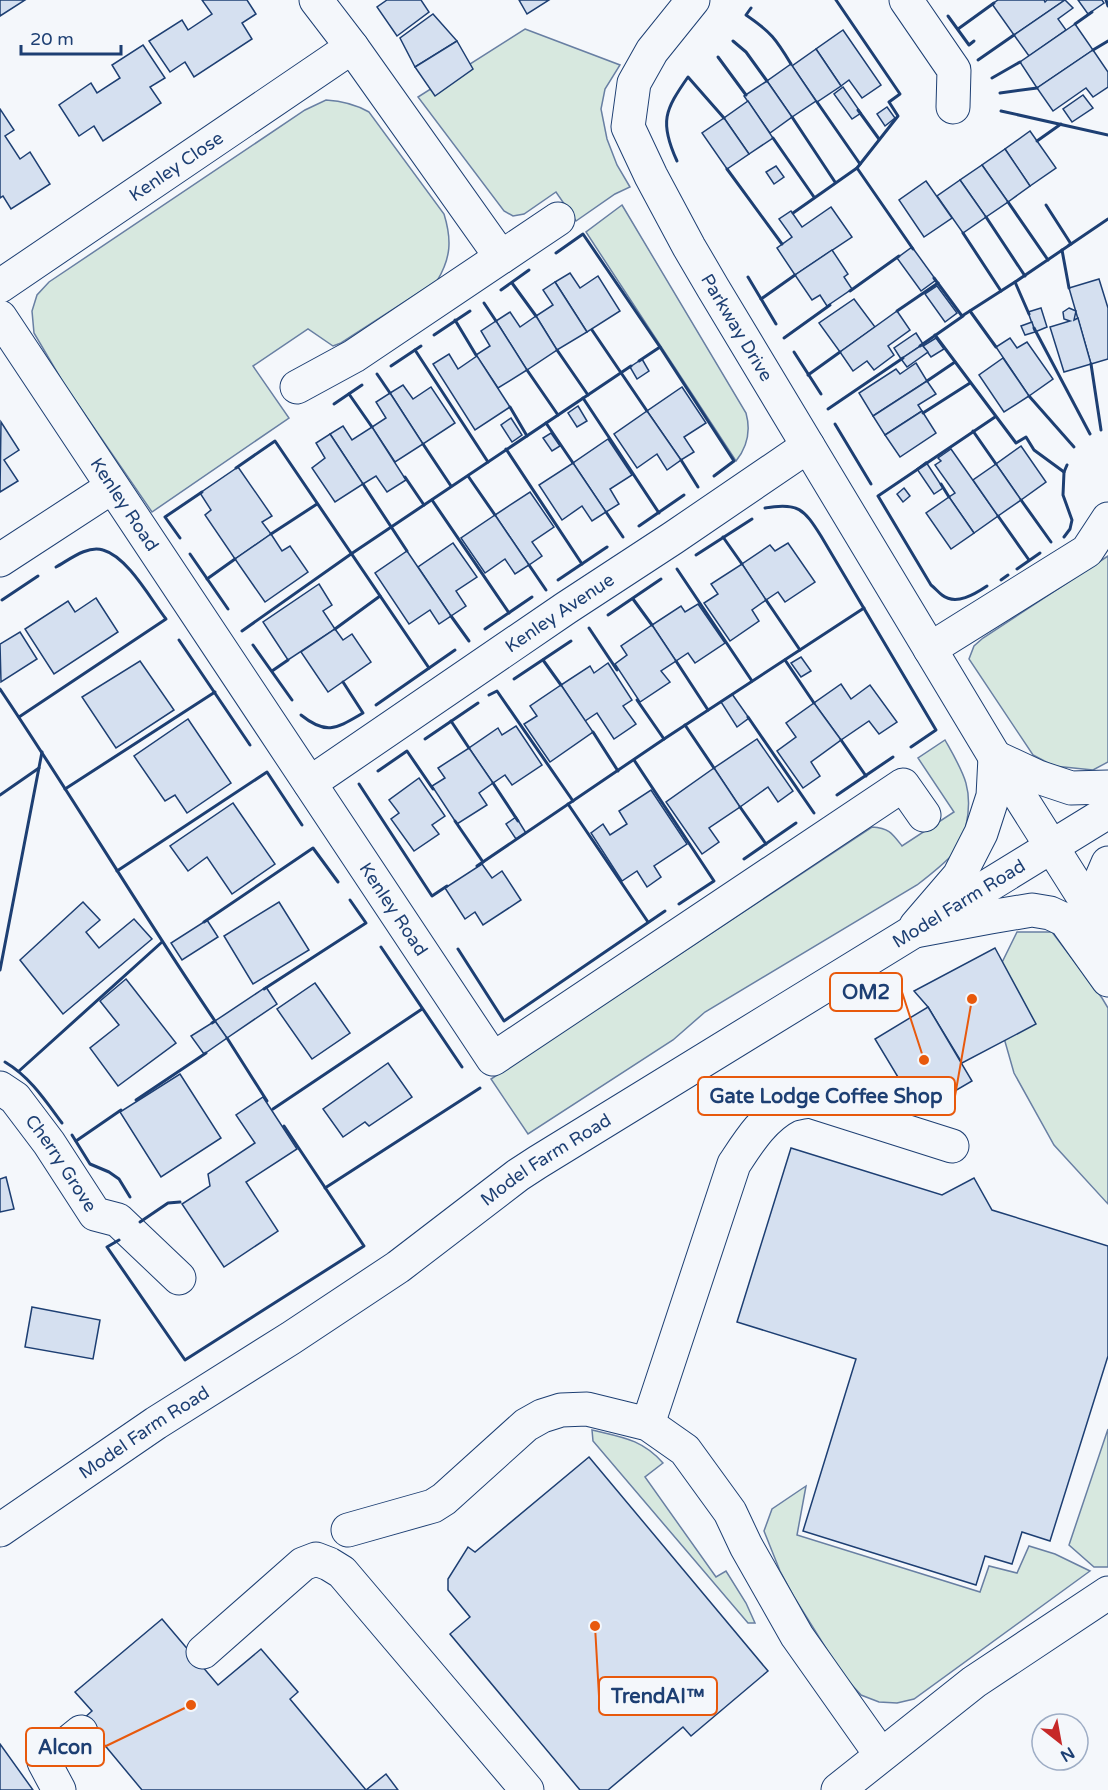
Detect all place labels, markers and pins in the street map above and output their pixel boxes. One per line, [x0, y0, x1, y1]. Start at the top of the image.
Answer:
callout: OM2 [830, 973, 902, 1011]
callout: Gate Lodge Coffee Shop [698, 1077, 955, 1115]
callout: TrendAI™ [599, 1677, 717, 1715]
callout: Alcon [26, 1728, 104, 1766]

